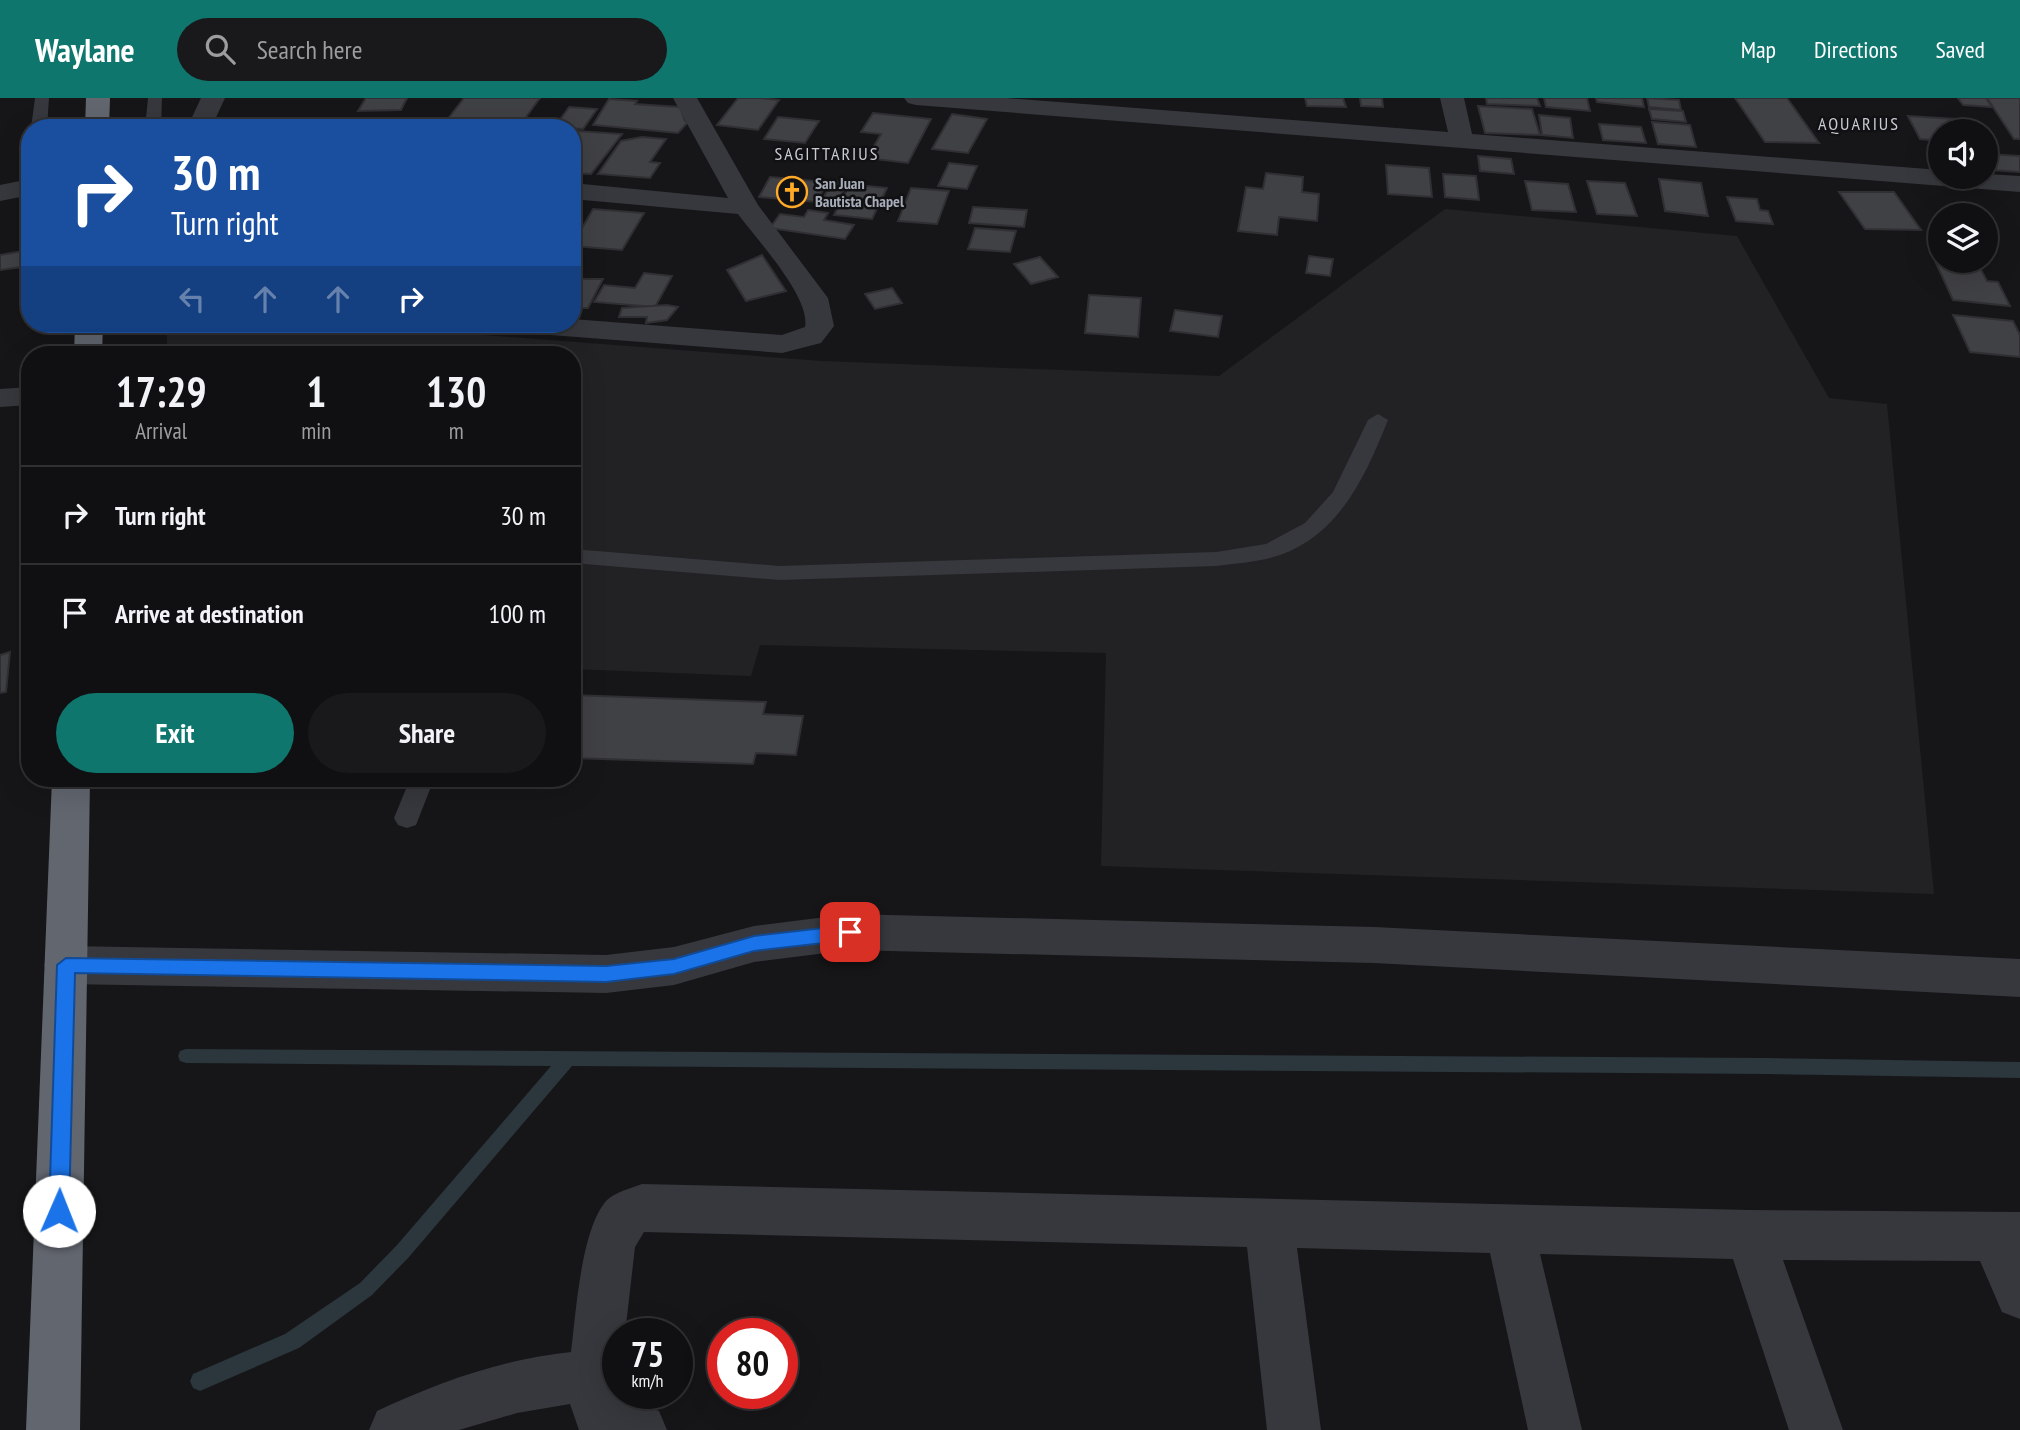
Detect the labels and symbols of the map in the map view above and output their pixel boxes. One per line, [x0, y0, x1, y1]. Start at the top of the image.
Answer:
district label: AQUARIUS [1818, 112, 1900, 135]
district label: SAGITTARIUS [775, 142, 879, 165]
place label: San Juan Bautista Chapel [815, 173, 904, 211]
church icon: San Juan Bautista Chapel [775, 175, 809, 209]
pin [820, 902, 880, 962]
position arrow [22, 1174, 96, 1248]
speed limit sign: 80 [707, 1318, 798, 1409]

